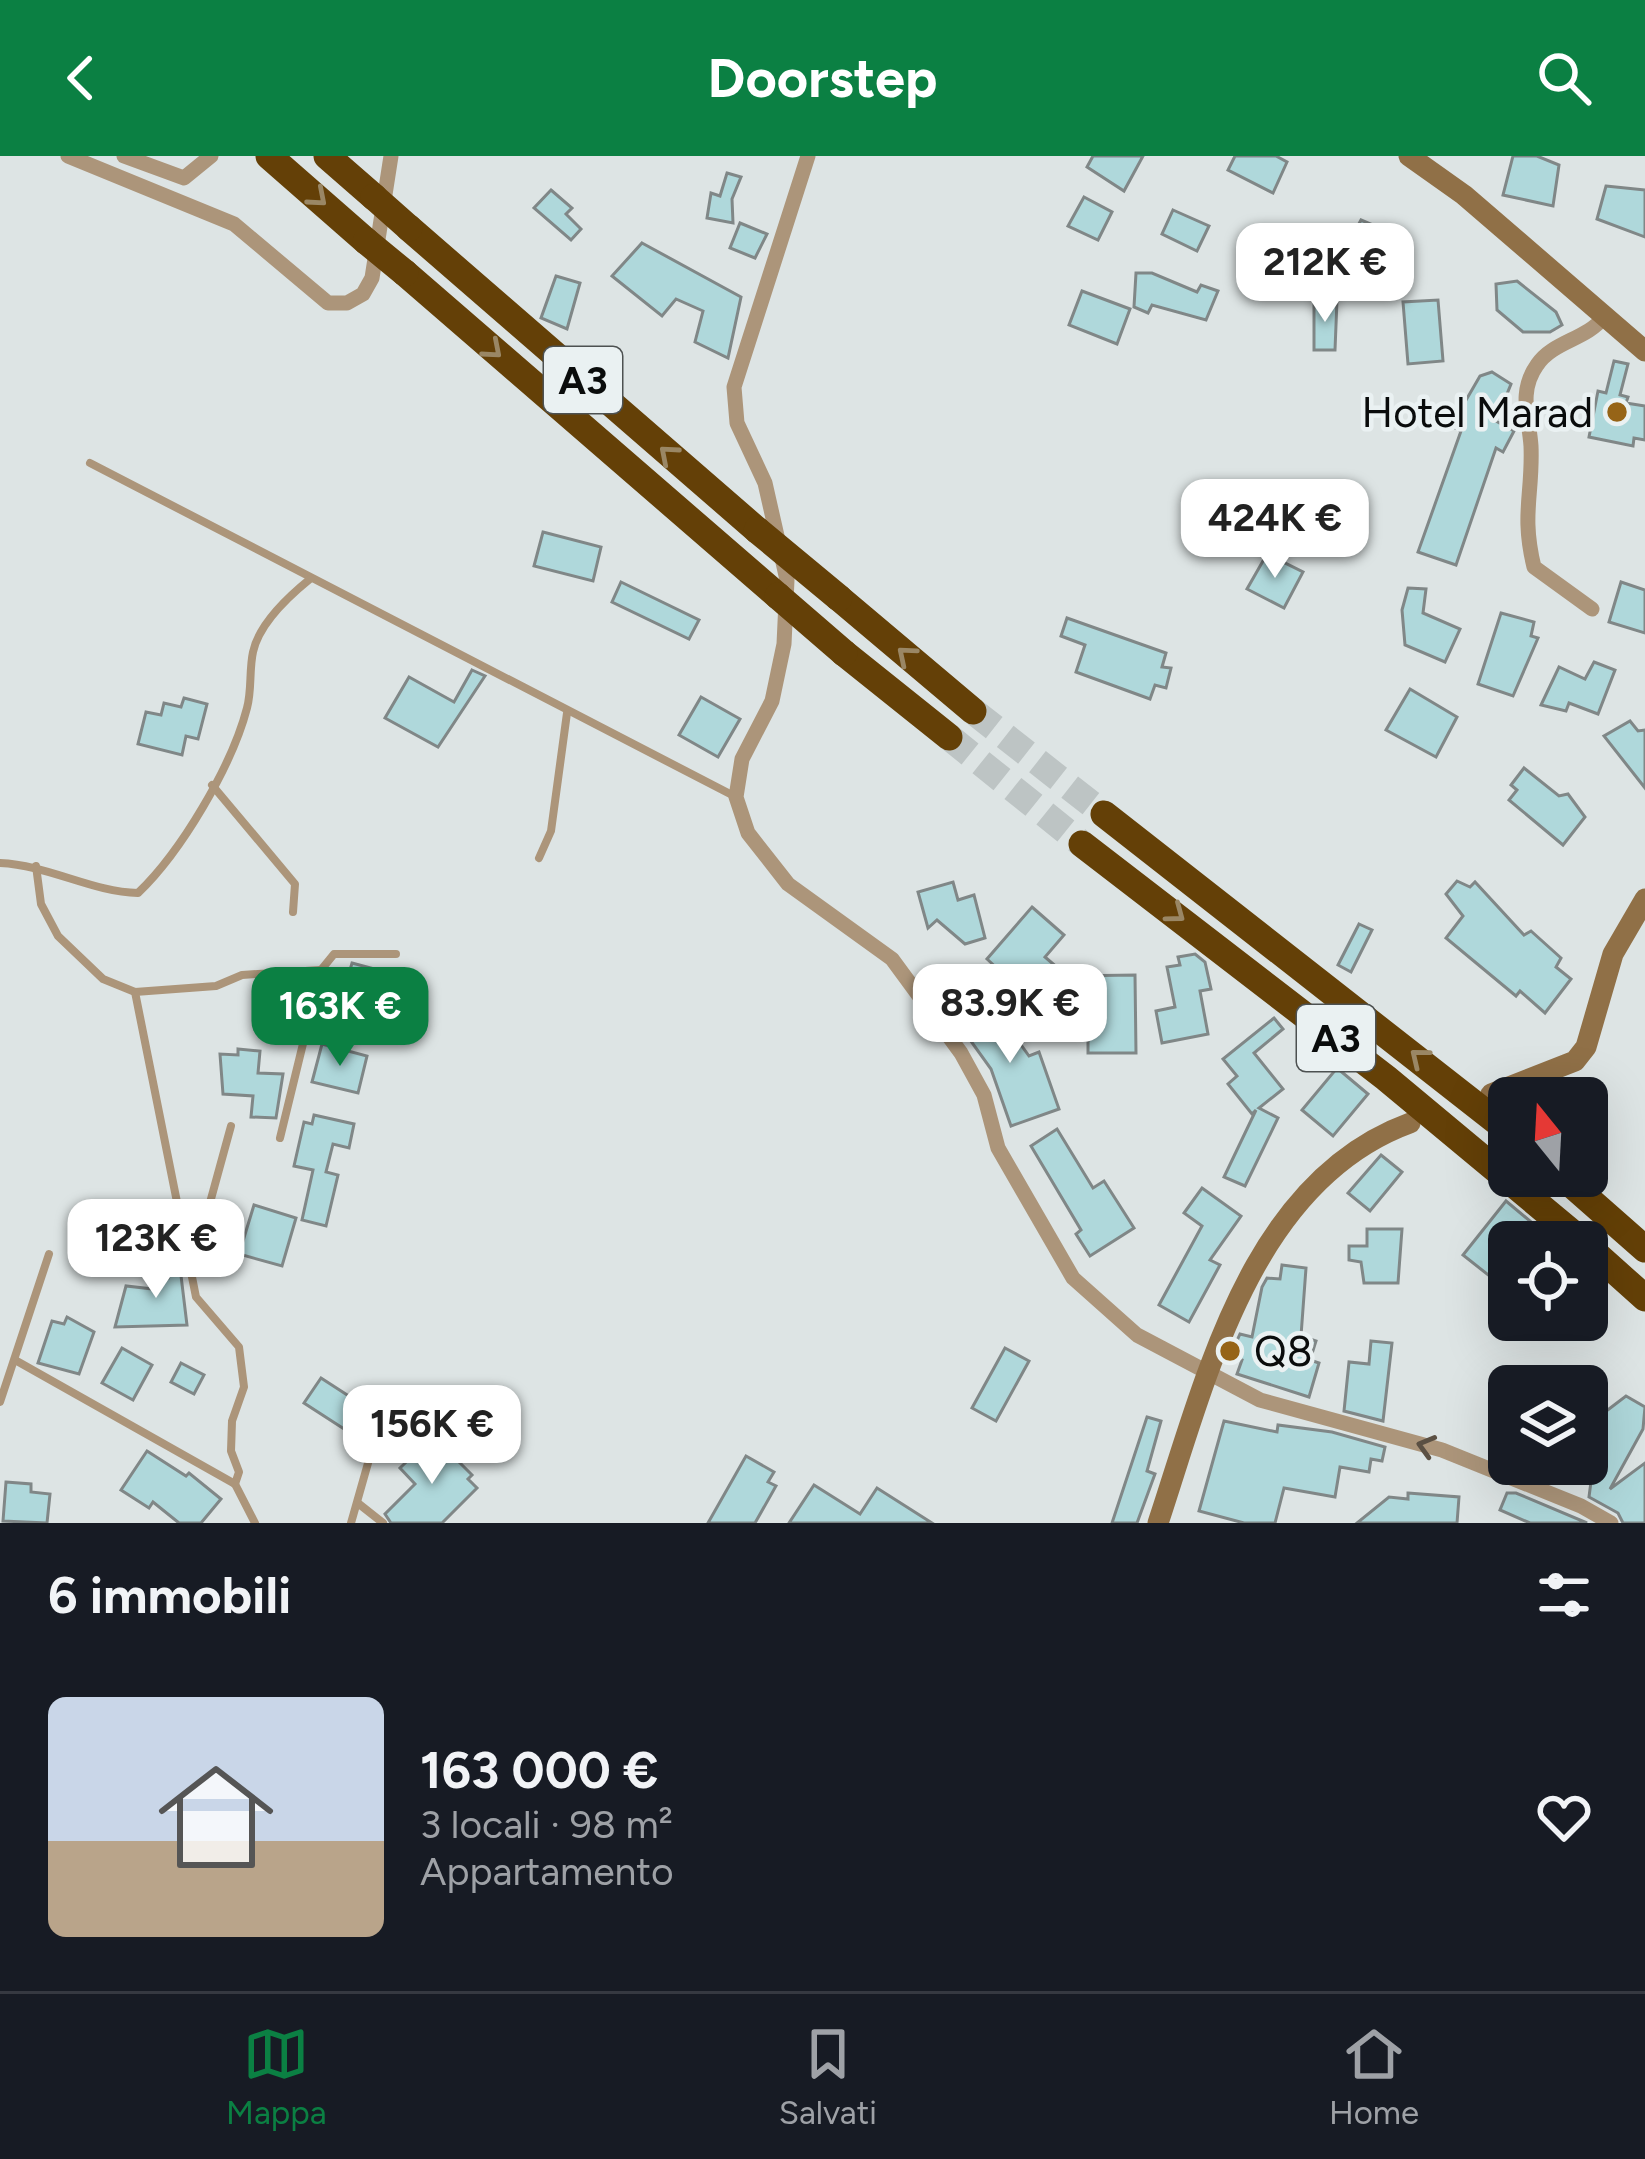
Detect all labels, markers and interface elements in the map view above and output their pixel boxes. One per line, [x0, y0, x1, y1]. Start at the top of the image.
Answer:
icon: back [48, 45, 114, 111]
icon: search [1531, 45, 1597, 111]
text: Doorstep [708, 46, 937, 111]
one-way arrow [304, 184, 326, 205]
pin: 212K € [1227, 223, 1423, 325]
text: 212K € [1263, 238, 1387, 285]
one-way arrow [480, 336, 501, 357]
road number: A3 [544, 347, 622, 413]
place label: Hotel Marad [1362, 387, 1593, 438]
marker: Hotel Marad [1604, 399, 1630, 425]
one-way arrow [660, 446, 682, 468]
pin: 424K € [1177, 479, 1373, 581]
text: 424K € [1208, 494, 1342, 541]
one-way arrow [898, 647, 920, 669]
one-way arrow [1162, 899, 1184, 921]
pin: 83.9K € [899, 964, 1121, 1066]
pin: 163K € [242, 967, 438, 1069]
text: 83.9K € [940, 979, 1080, 1026]
text: 163K € [278, 982, 402, 1029]
road number: A3 [1297, 1005, 1375, 1071]
one-way arrow [1410, 1050, 1432, 1071]
north arrow [1488, 1077, 1608, 1197]
map controls [1488, 1077, 1608, 1485]
pin: 123K € [58, 1199, 254, 1301]
text: 123K € [94, 1214, 218, 1261]
button: locate [1488, 1221, 1608, 1341]
place label: Q8 [1254, 1326, 1313, 1377]
marker: Q8 [1217, 1338, 1243, 1364]
button: layers [1488, 1365, 1608, 1485]
pin: 156K € [334, 1385, 530, 1487]
text: 156K € [370, 1400, 494, 1447]
one-way arrow [1416, 1435, 1437, 1460]
icon: filters [1531, 1562, 1597, 1628]
text: 6 immobili [48, 1565, 291, 1626]
text: 163 000 € [420, 1740, 658, 1801]
icon: home [144, 1745, 288, 1889]
icon: heart [1531, 1784, 1597, 1850]
text: 3 locali · 98 m² [420, 1801, 673, 1848]
text: Appartamento [420, 1848, 674, 1895]
tab: Mappa [226, 2021, 327, 2132]
tab: Salvati [779, 2021, 877, 2132]
tab: Home [1329, 2021, 1419, 2132]

